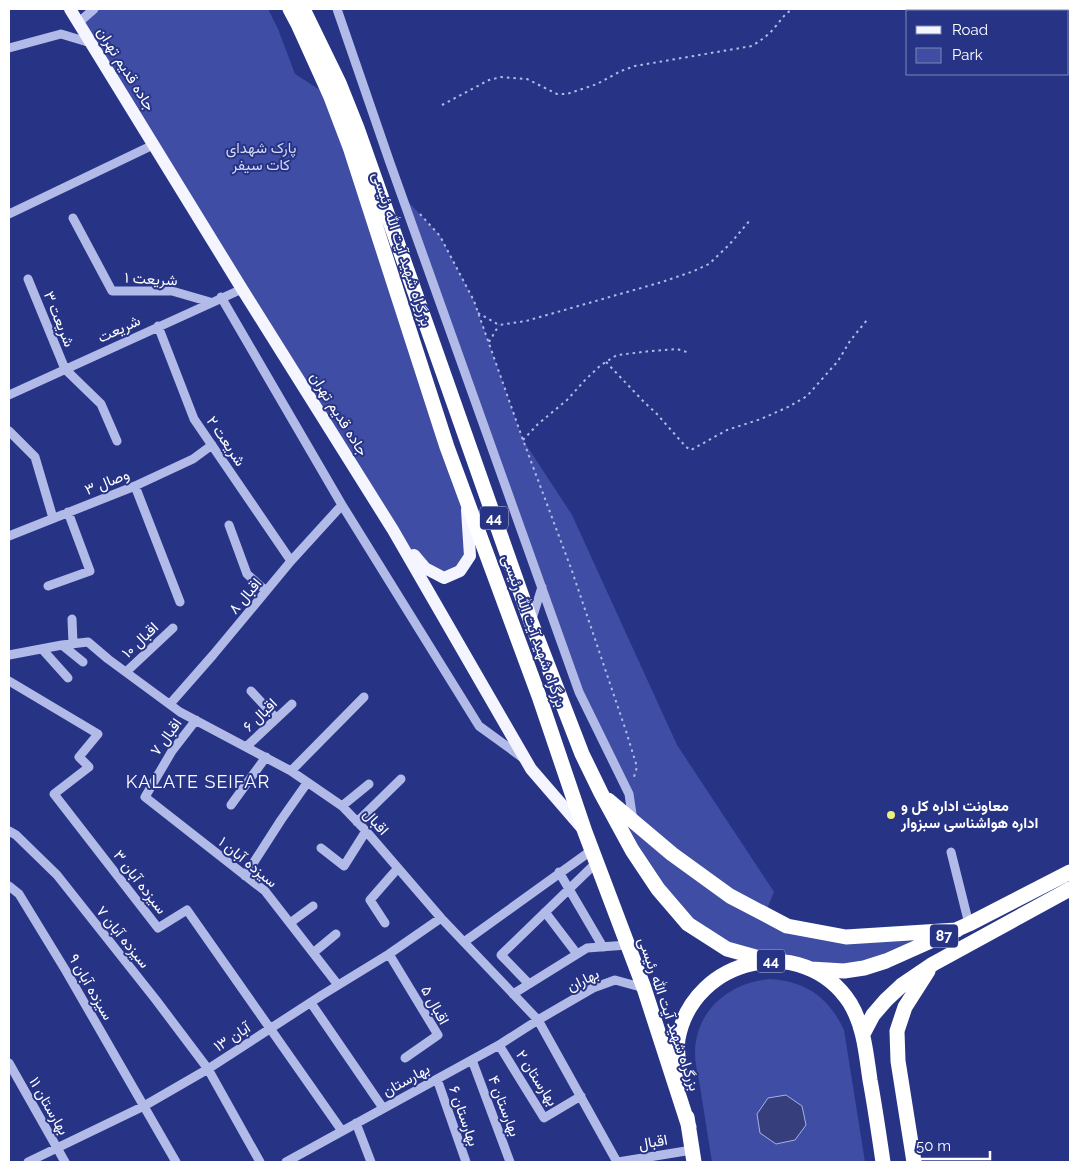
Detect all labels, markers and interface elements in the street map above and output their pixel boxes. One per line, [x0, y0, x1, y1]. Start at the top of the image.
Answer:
legend [906, 10, 1069, 75]
text: Road [952, 21, 988, 39]
street label: جاده قدیم تهران [92, 24, 159, 115]
text: Park [952, 46, 983, 64]
park label: پارک شهدای کات سیفر [226, 139, 296, 174]
street label: بزرگراه شهید آیت الله رئیسی [368, 170, 435, 329]
street label: شریعت ۱ [124, 269, 178, 289]
street label: شریعت ۳ [40, 288, 78, 350]
street label: شریعت [95, 311, 143, 347]
street label: جاده قدیم تهران [305, 369, 372, 460]
street label: شریعت ۲ [203, 413, 249, 470]
street label: وصال ۳ [82, 465, 132, 499]
road number: 44 [480, 506, 508, 530]
street label: بزرگراه شهید آیت الله رئیسی [497, 552, 570, 710]
street label: اقبال ۸ [225, 574, 265, 618]
street label: اقبال ۱۰ [118, 618, 162, 662]
street label: اقبال ۶ [239, 695, 281, 735]
street label: اقبال ۷ [146, 715, 186, 759]
district label: KALATE SEIFAR [126, 771, 270, 792]
place label: معاونت اداره کل و اداره هواشناسی سبزوار [900, 797, 1038, 832]
street label: اقبال [360, 805, 392, 839]
marker: معاونت اداره کل و اداره هواشناسی سبزوار [885, 809, 897, 821]
street label: سیزده آبان ۱ [215, 833, 281, 891]
street label: سیزده آبان ۳ [109, 846, 171, 918]
street label: سیزده آبان ۷ [92, 902, 154, 972]
road number: 87 [930, 924, 958, 948]
street label: بزرگراه شهید آیت الله رئیسی [633, 935, 704, 1093]
road number: 44 [757, 949, 785, 972]
street label: سیزده آبان ۹ [65, 951, 117, 1023]
street label: بهاران [564, 965, 602, 995]
street label: اقبال ۵ [417, 982, 453, 1028]
street label: ۱۳ آبان [210, 1018, 255, 1055]
street label: بهارستان ۲ [512, 1047, 562, 1109]
street label: بهارستان [379, 1060, 433, 1100]
street label: بهارستان ۴ [484, 1073, 524, 1139]
street label: بهارستان ۱۱ [25, 1074, 73, 1138]
street label: بهارستان ۶ [445, 1083, 483, 1149]
scale bar [909, 1128, 990, 1160]
street label: اقبال [637, 1131, 669, 1153]
text: 50 m [916, 1137, 951, 1155]

